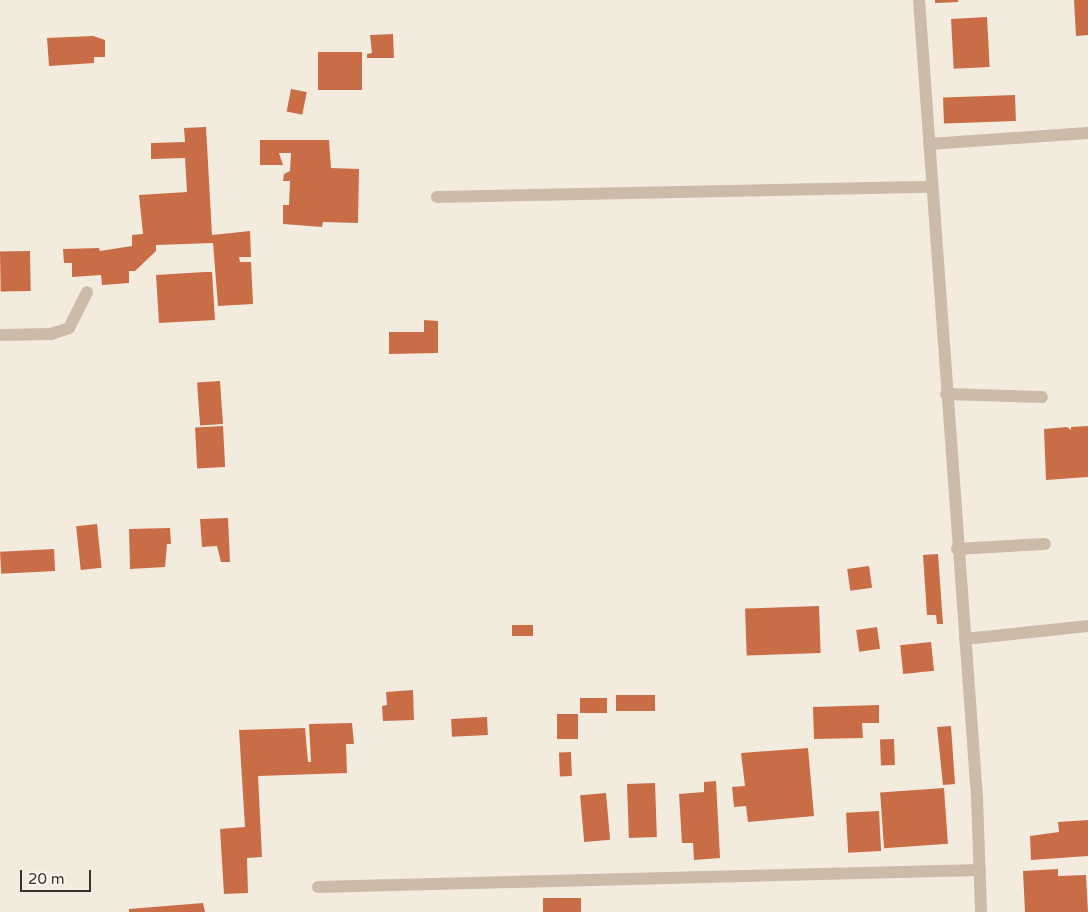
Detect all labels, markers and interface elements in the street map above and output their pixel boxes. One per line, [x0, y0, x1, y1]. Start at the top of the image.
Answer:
scale bar [22, 860, 94, 892]
text: 20 m [28, 870, 65, 888]

